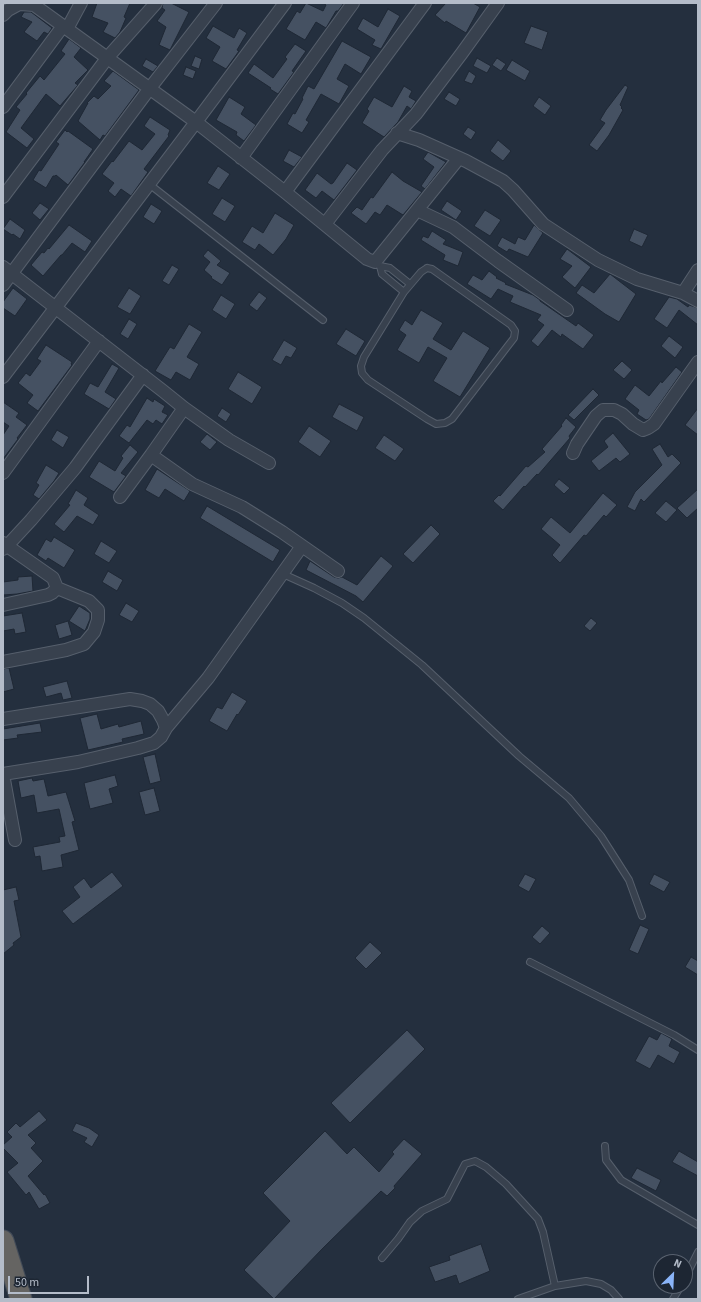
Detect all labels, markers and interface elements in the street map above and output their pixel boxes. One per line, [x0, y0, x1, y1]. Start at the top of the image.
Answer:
north arrow [653, 1254, 693, 1294]
text: N [671, 1255, 684, 1272]
scale bar [10, 1268, 91, 1294]
text: 50 m [15, 1274, 39, 1291]

